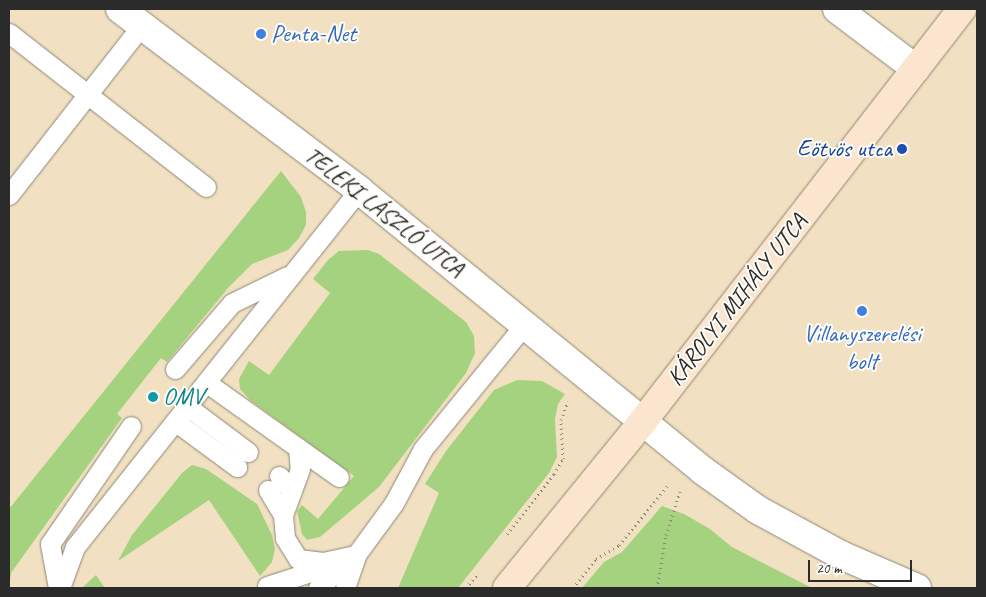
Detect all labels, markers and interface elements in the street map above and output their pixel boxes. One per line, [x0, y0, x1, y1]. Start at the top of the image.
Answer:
place label: Penta-Net [271, 20, 356, 48]
marker: Penta-Net [255, 28, 267, 40]
place label: Eötvös utca [798, 135, 892, 163]
street label: TELEKI LÁSZLÓ UTCA [299, 141, 469, 283]
marker: Eötvös utca [896, 143, 908, 155]
street label: KÁROLYI MIHÁLY UTCA [661, 209, 813, 391]
marker: Villanyszerelési bolt [856, 305, 868, 317]
place label: Villanyszerelési bolt [803, 320, 921, 376]
place label: OMV [163, 383, 204, 411]
marker: OMV [147, 391, 159, 403]
scale bar [811, 550, 915, 582]
text: 20 m [816, 559, 842, 578]

